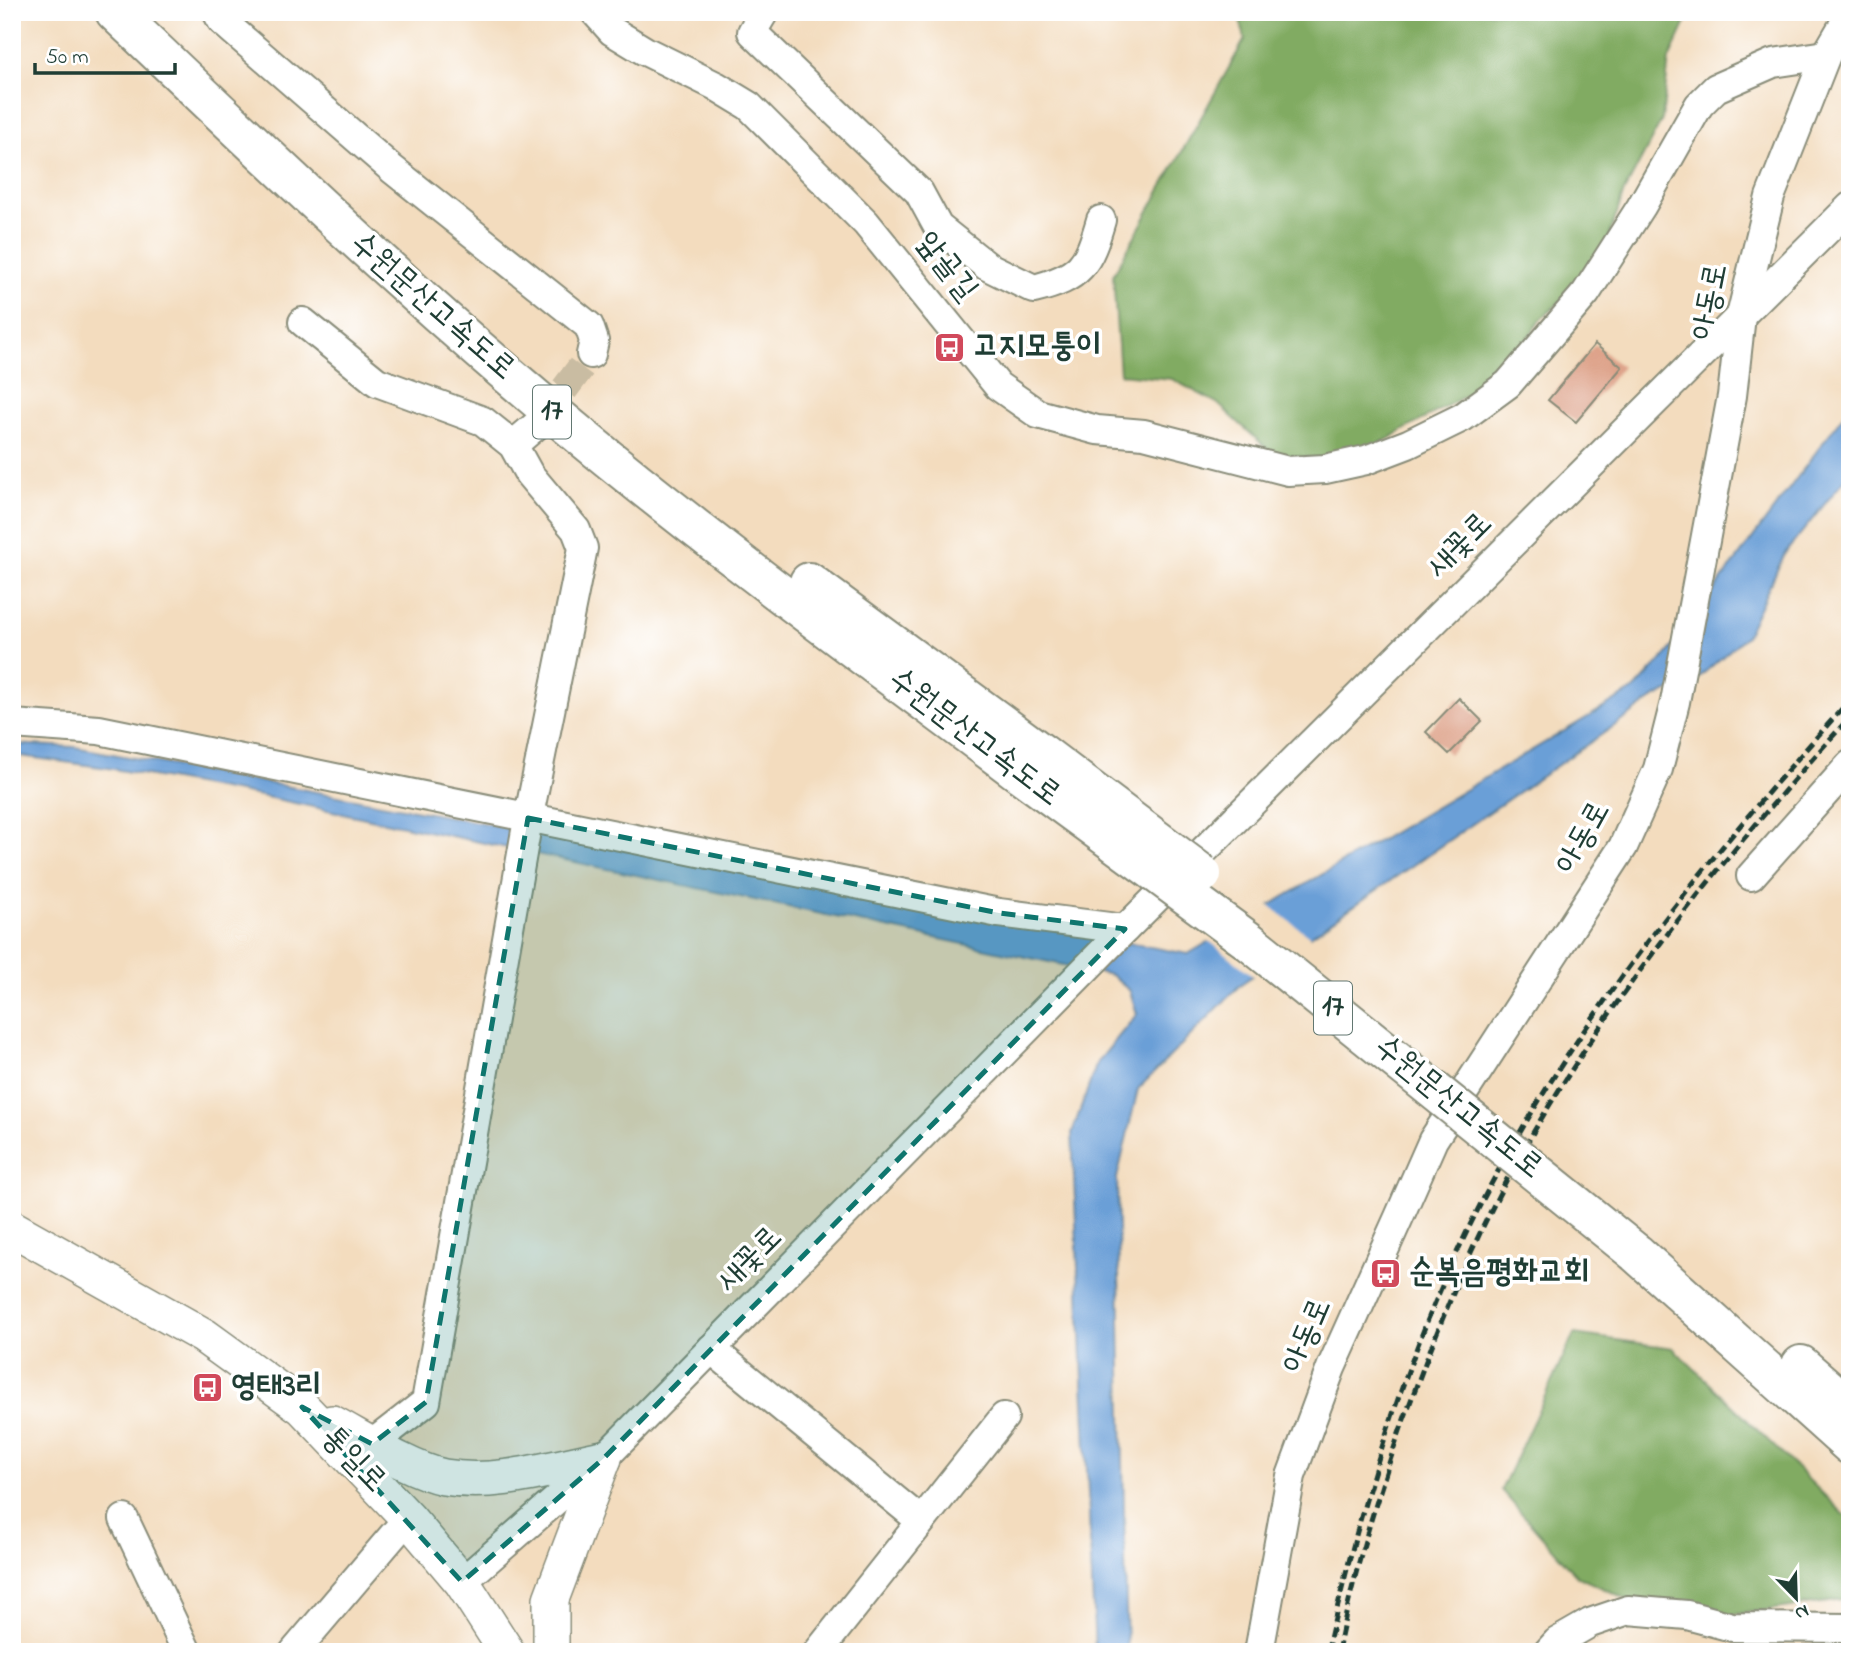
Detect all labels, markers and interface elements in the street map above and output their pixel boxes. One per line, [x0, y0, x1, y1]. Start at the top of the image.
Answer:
scale bar [35, 32, 175, 76]
text: 50 m [46, 43, 89, 73]
street label: 수원문산고속도로 [339, 222, 525, 392]
street label: 앞골길 [904, 222, 988, 312]
street label: 아동로 [1681, 260, 1741, 344]
place label: 고지모퉁이 [973, 324, 1102, 371]
bus stop icon: 고지모퉁이 [933, 330, 967, 364]
road number: 17 [533, 386, 571, 438]
street label: 새꽃로 [1416, 502, 1504, 590]
street label: 수원문산고속도로 [878, 657, 1070, 819]
street label: 아동로 [1545, 793, 1623, 883]
road number: 17 [1314, 982, 1352, 1034]
street label: 수원문산고속도로 [1363, 1025, 1553, 1191]
street label: 새꽃로 [706, 1216, 794, 1304]
place label: 순복음평화교회 [1409, 1250, 1589, 1297]
bus stop icon: 순복음평화교회 [1369, 1256, 1403, 1290]
street label: 아동로 [1271, 1291, 1345, 1381]
place label: 영태3리 [231, 1364, 321, 1411]
bus stop icon: 영태3리 [191, 1370, 225, 1404]
street label: 통일로 [309, 1416, 397, 1504]
north arrow [1760, 1562, 1830, 1632]
text: N [1790, 1596, 1813, 1626]

